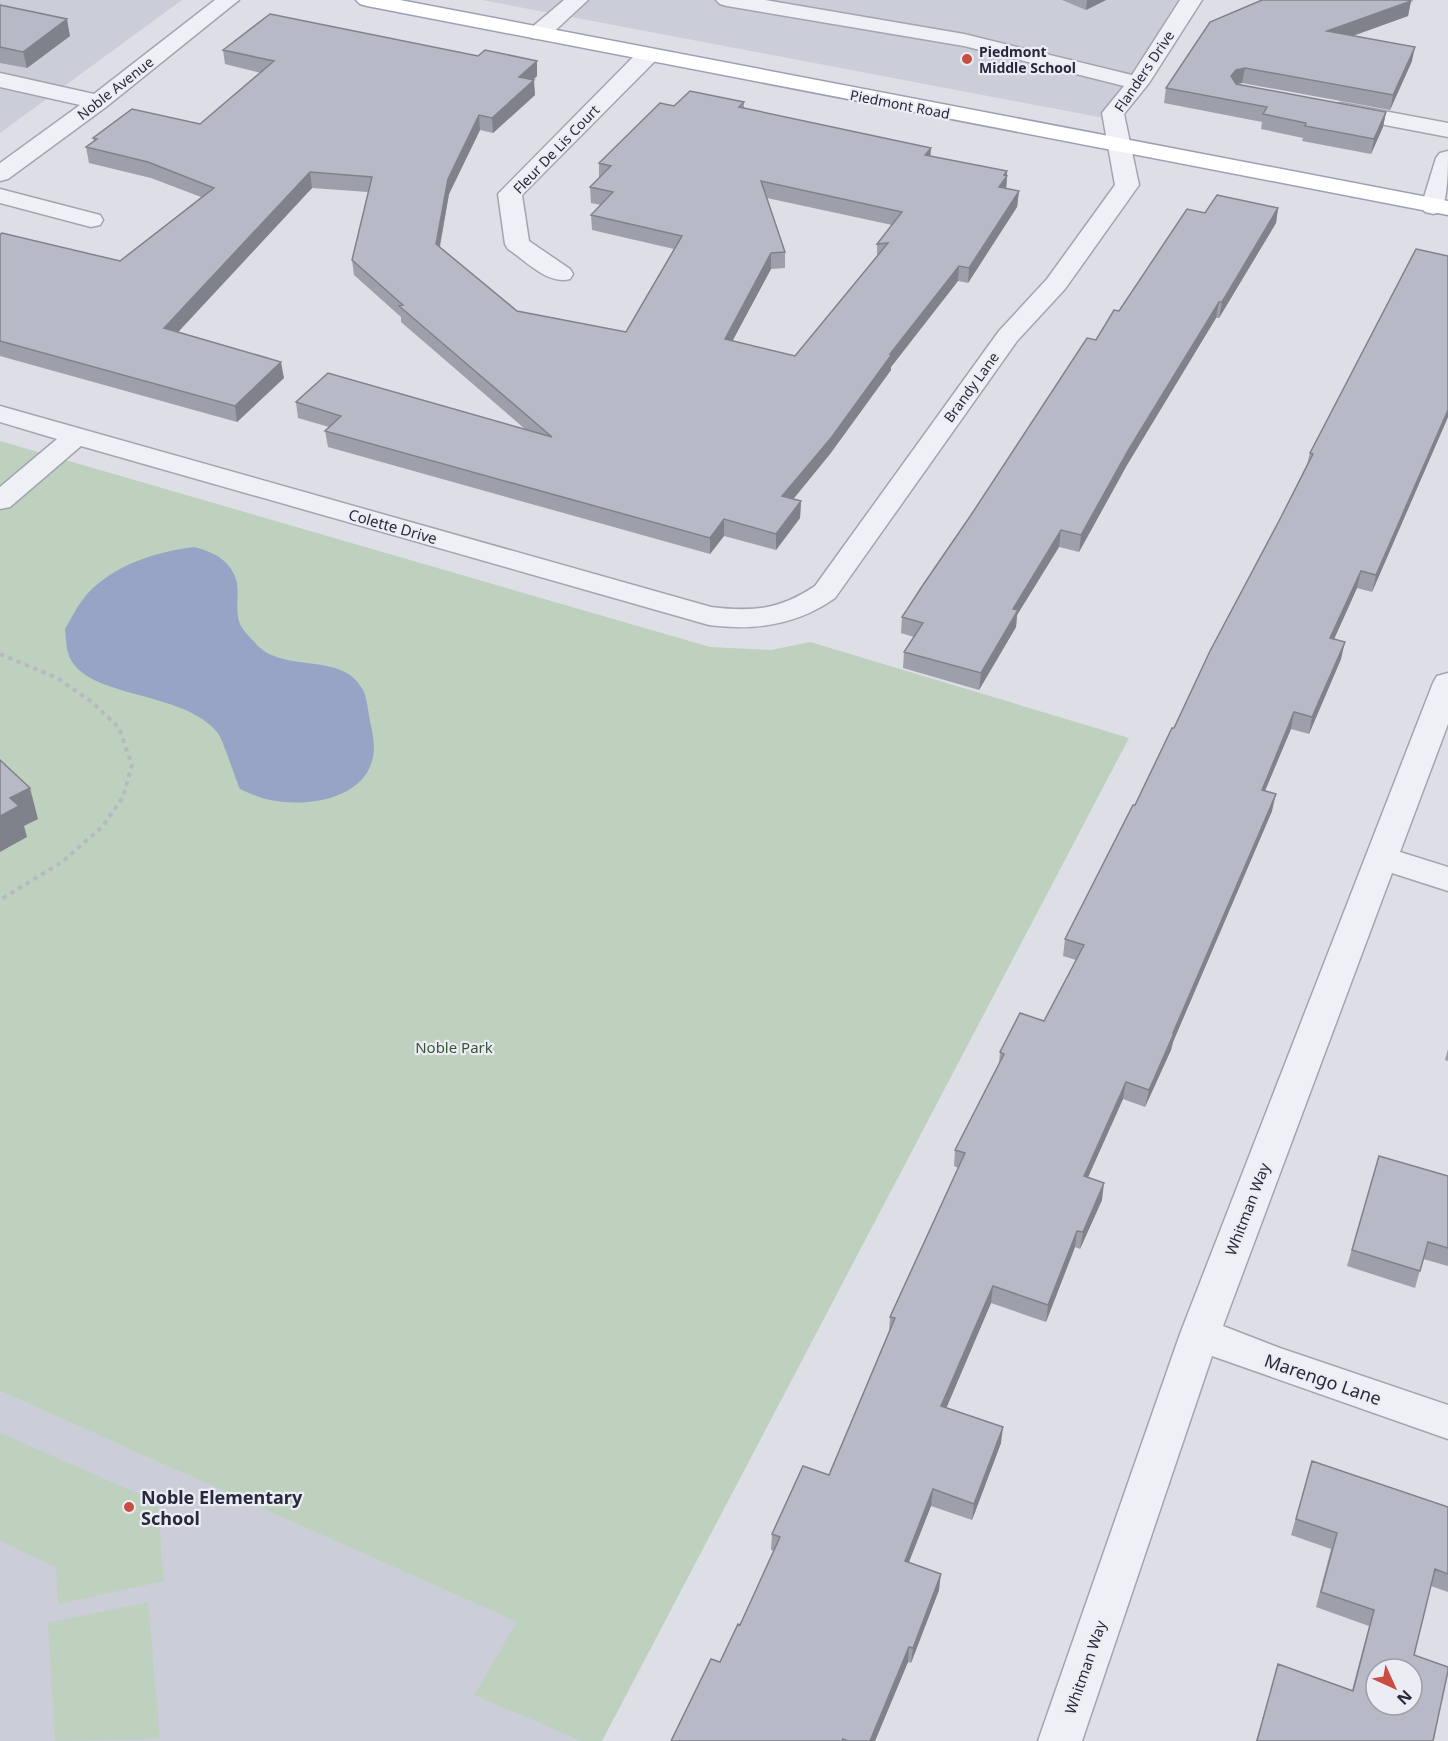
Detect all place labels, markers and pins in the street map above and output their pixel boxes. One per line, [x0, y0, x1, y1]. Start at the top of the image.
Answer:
place label: Piedmont Middle School [979, 42, 1076, 77]
marker: Piedmont Middle School [960, 52, 974, 66]
place label: Noble Elementary School [141, 1485, 303, 1530]
marker: Noble Elementary School [122, 1500, 136, 1514]

